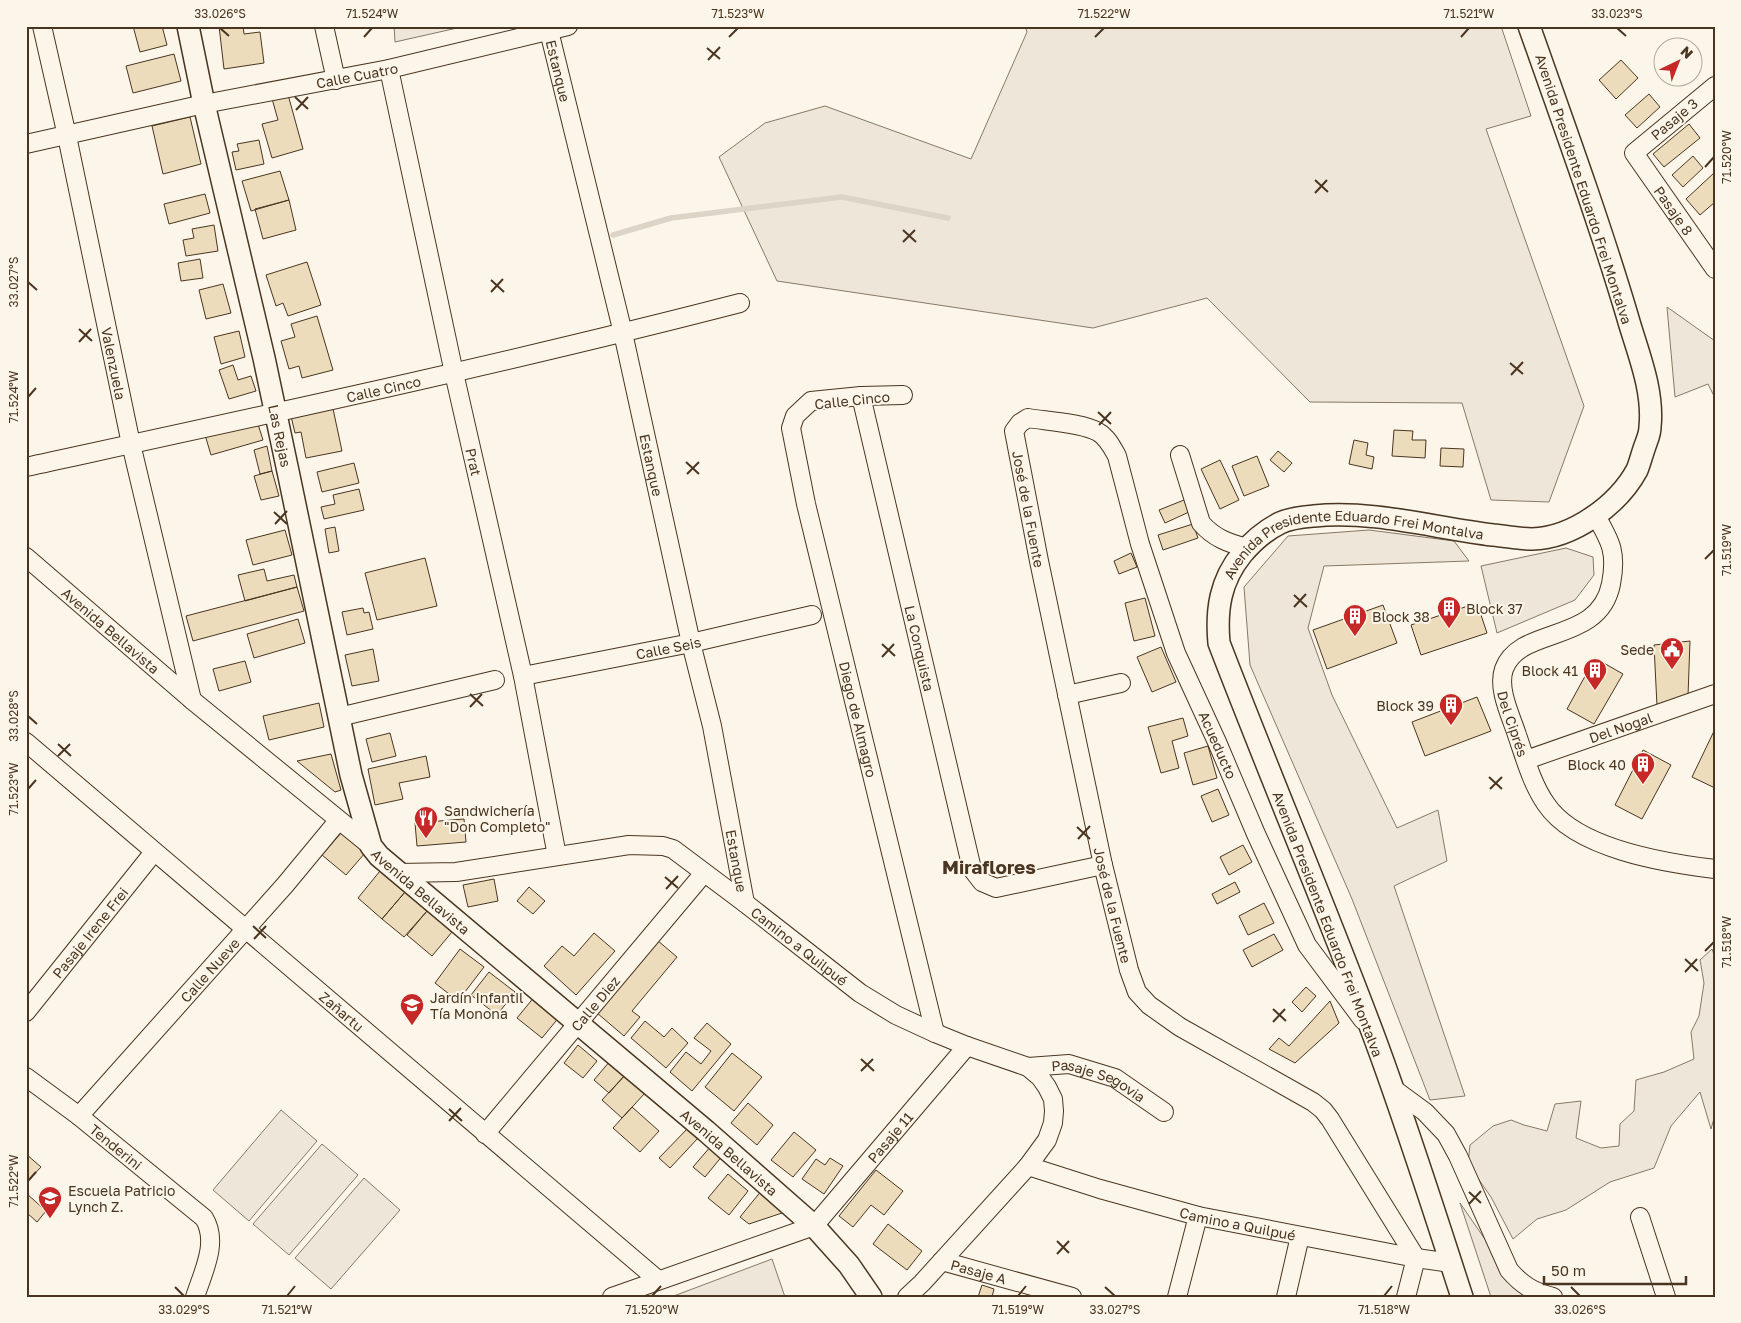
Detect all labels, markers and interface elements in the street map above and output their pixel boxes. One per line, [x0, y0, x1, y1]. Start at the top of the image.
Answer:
text: 33.026°S [194, 6, 246, 21]
text: 71.524°W [346, 6, 399, 21]
text: 71.523°W [712, 6, 765, 21]
text: 71.522°W [1078, 6, 1131, 21]
text: 71.521°W [1444, 6, 1495, 21]
text: 33.023°S [1591, 6, 1643, 21]
street label: Estanque [543, 38, 575, 104]
north arrow [1654, 38, 1704, 88]
text: N [1678, 42, 1697, 62]
street label: Avenida Presidente Eduardo Frei Montalva [1532, 52, 1636, 326]
street label: Calle Cuatro [314, 59, 400, 91]
street label: Pasaje 3 [1647, 95, 1701, 143]
text: 71.520°W [1719, 130, 1734, 184]
street label: Pasaje 8 [1651, 182, 1697, 238]
text: 33.027°S [6, 256, 21, 307]
street label: Valenzuela [98, 326, 130, 401]
text: 71.524°W [6, 370, 21, 423]
street label: Calle Cinco [345, 372, 422, 405]
street label: Calle Cinco [813, 388, 891, 412]
street label: Las Rejas [266, 403, 295, 469]
street label: Estanque [637, 432, 667, 498]
street label: Prat [463, 446, 486, 477]
street label: José de la Fuente [1009, 449, 1049, 569]
street label: Avenida Presidente Eduardo Frei Montalva [1220, 506, 1485, 582]
text: 71.519°W [1719, 524, 1734, 576]
street label: Avenida Bellavista [59, 583, 163, 677]
building icon: Block 37 [1436, 595, 1462, 629]
place label: Block 37 [1466, 600, 1523, 617]
street label: La Conquista [902, 603, 938, 693]
building icon: Block 38 [1342, 603, 1368, 637]
place label: Block 38 [1372, 608, 1430, 625]
street label: Calle Seis [634, 632, 703, 662]
public building icon: Sede [1659, 636, 1685, 670]
place label: Sede [1620, 641, 1654, 658]
building icon: Block 41 [1582, 657, 1608, 691]
street label: Diego de Almagro [836, 660, 881, 779]
place label: Block 41 [1522, 662, 1578, 679]
street label: Del Ciprés [1495, 689, 1532, 759]
text: 33.028°S [6, 690, 21, 742]
building icon: Block 39 [1438, 692, 1464, 726]
place label: Block 39 [1376, 697, 1434, 714]
street label: Del Nogal [1586, 708, 1654, 746]
street label: Acueducto [1196, 709, 1240, 781]
building icon: Block 40 [1630, 751, 1656, 785]
place label: Block 40 [1568, 756, 1626, 773]
text: 71.523°W [6, 762, 21, 815]
street label: Avenida Presidente Eduardo Frei Montalva [1269, 789, 1387, 1059]
place label: Sandwichería "Don Completo" [444, 802, 550, 835]
restaurant icon: Sandwichería "Don Completo" [413, 805, 439, 839]
street label: Estanque [723, 828, 751, 893]
street label: Avenida Bellavista [368, 845, 474, 937]
street label: José de la Fuente [1091, 846, 1135, 965]
district label: Miraflores [942, 855, 1036, 878]
street label: Pasaje Irene Frei [48, 884, 131, 981]
street label: Camino a Quilpué [748, 903, 851, 989]
text: 71.518°W [1719, 915, 1734, 968]
street label: Calle Nueve [176, 934, 243, 1005]
street label: Calle Diez [567, 972, 623, 1034]
street label: Zañartu [316, 987, 368, 1035]
place label: Jardín Infantil Tía Monona [430, 989, 524, 1022]
school or university icon: Jardín Infantil Tía Monona [399, 992, 425, 1026]
street label: Pasaje Segovia [1051, 1056, 1149, 1105]
street label: Avenida Bellavista [677, 1105, 782, 1199]
street label: Pasaje 11 [863, 1108, 916, 1166]
street label: Tenderini [87, 1120, 146, 1173]
text: 71.522°W [6, 1154, 21, 1207]
place label: Escuela Patricio Lynch Z. [68, 1182, 175, 1215]
school or university icon: Escuela Patricio Lynch Z. [37, 1185, 63, 1219]
street label: Camino a Quilpué [1178, 1203, 1297, 1243]
scale bar [1544, 1253, 1686, 1285]
street label: Pasaje A [949, 1255, 1009, 1287]
text: 50 m [1551, 1261, 1586, 1279]
text: 33.029°S [158, 1302, 210, 1317]
text: 71.521°W [262, 1302, 313, 1317]
text: 71.520°W [625, 1302, 679, 1317]
text: 71.519°W [992, 1302, 1044, 1317]
text: 33.027°S [1090, 1302, 1141, 1317]
text: 71.518°W [1358, 1302, 1411, 1317]
text: 33.026°S [1554, 1302, 1606, 1317]

